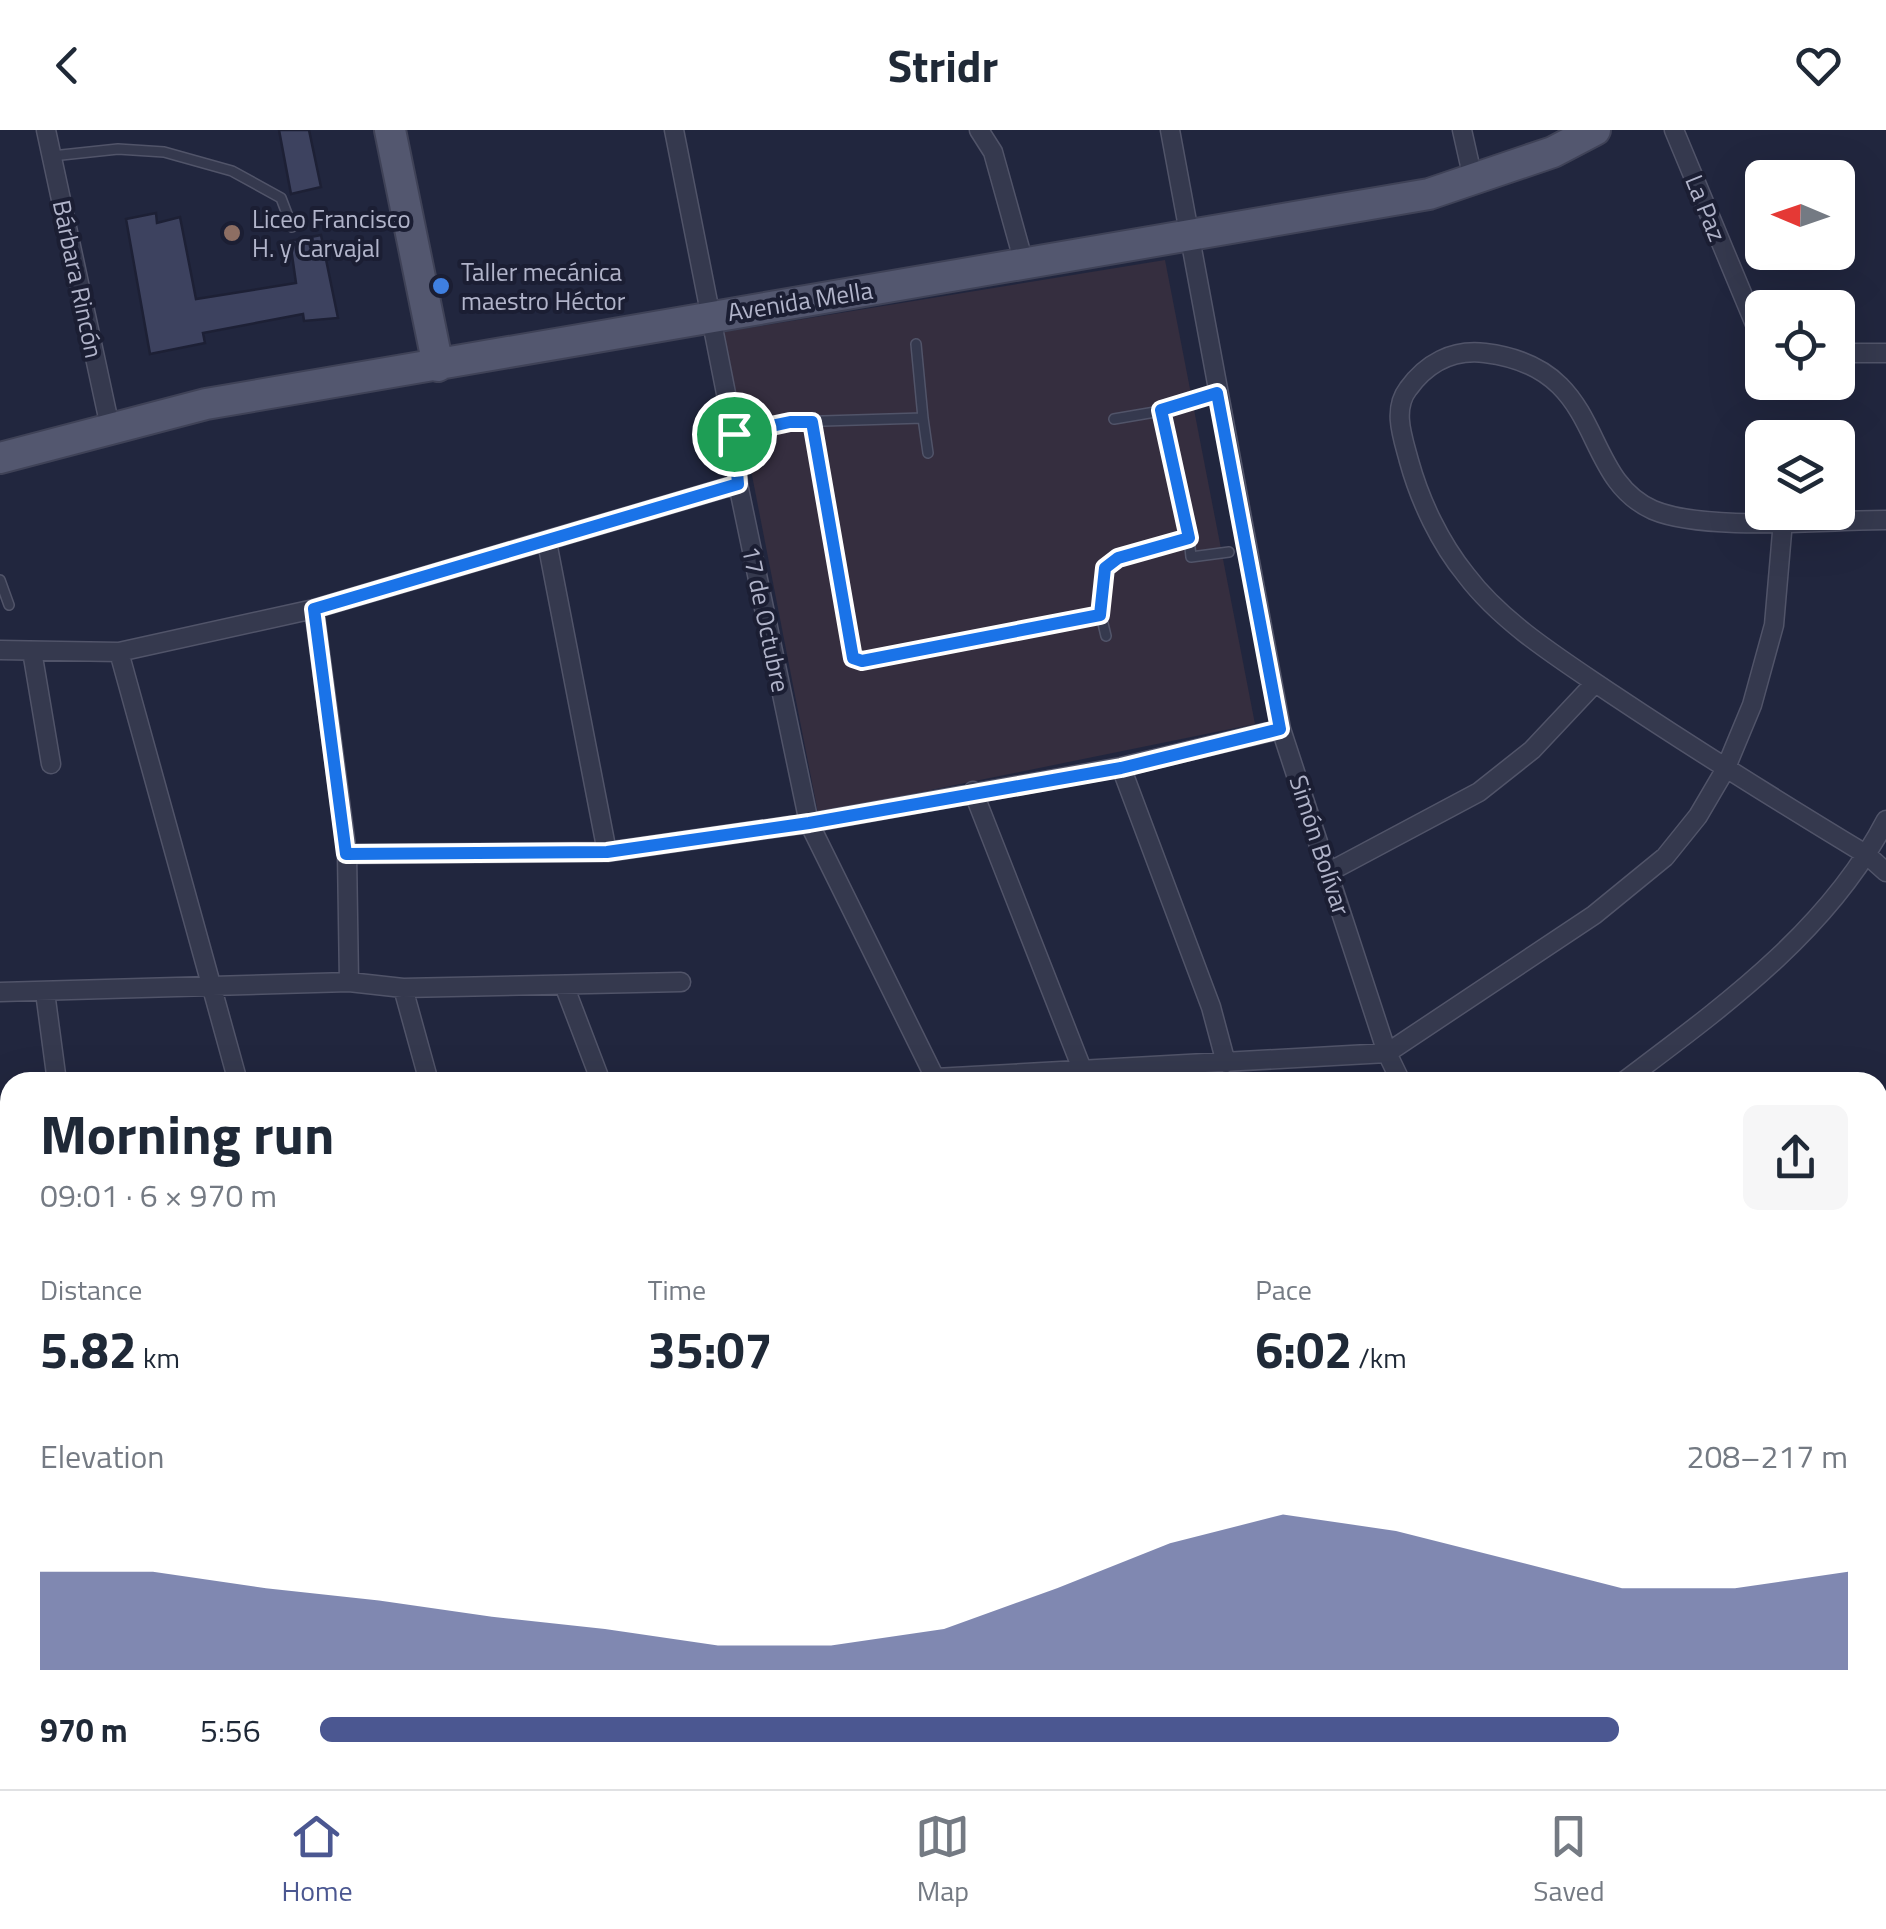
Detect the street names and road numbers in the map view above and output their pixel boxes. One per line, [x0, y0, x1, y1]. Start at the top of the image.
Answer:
street label: La Paz [1676, 169, 1736, 247]
street label: Bárbara Rincón [43, 196, 113, 362]
street label: Avenida Mella [725, 271, 876, 331]
street label: 17 de Octubre [732, 542, 800, 696]
street label: Simón Bolívar [1280, 770, 1361, 920]

